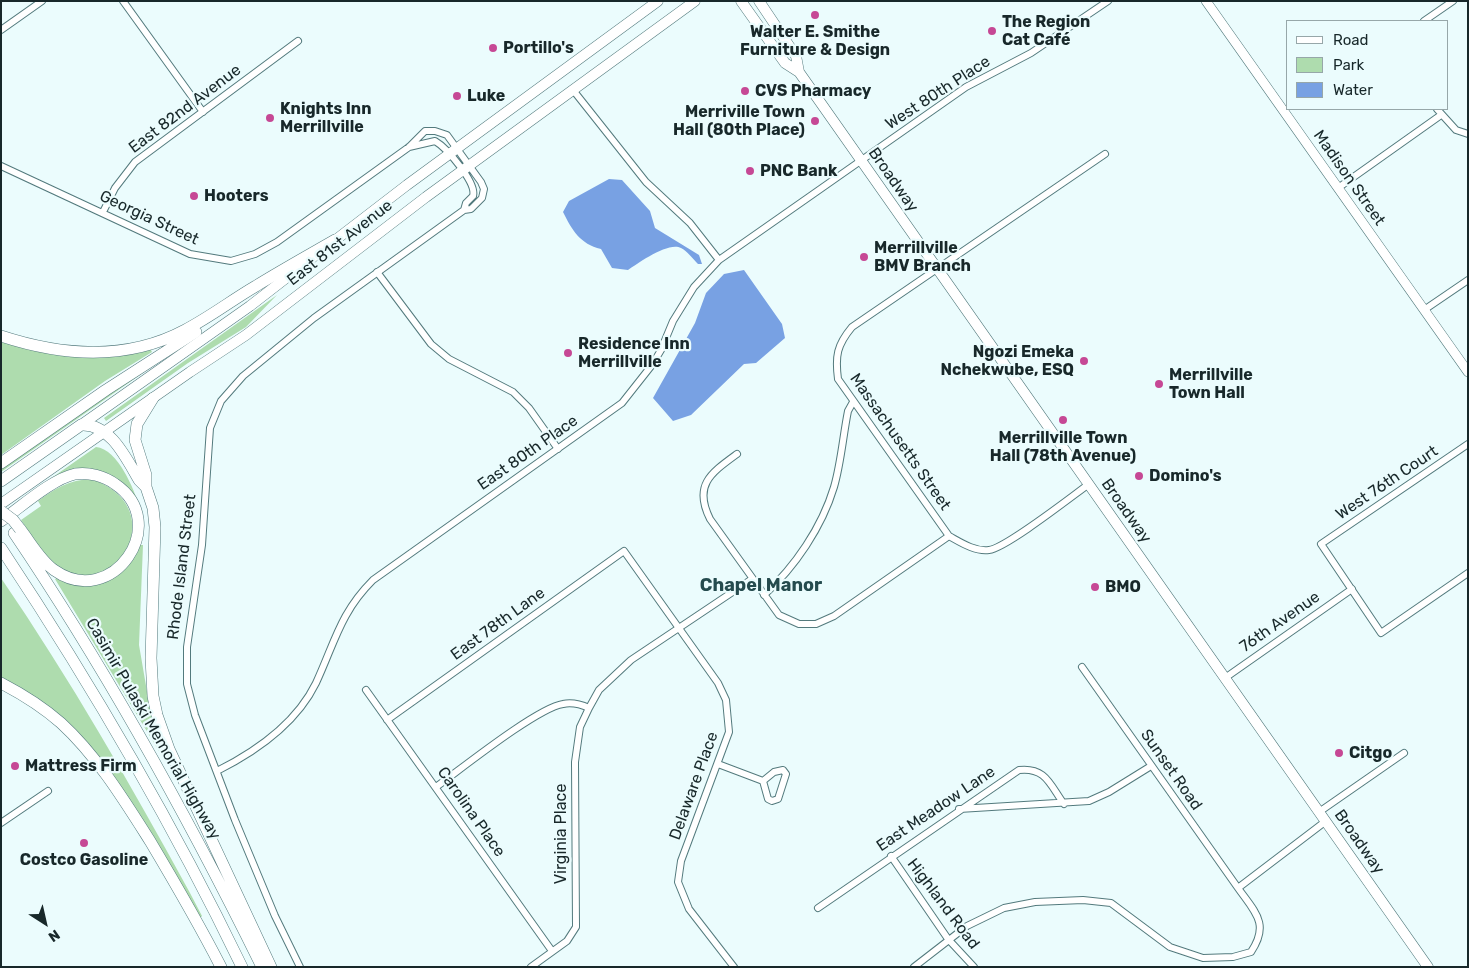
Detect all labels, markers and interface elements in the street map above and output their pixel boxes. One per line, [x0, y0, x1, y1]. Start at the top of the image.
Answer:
marker: Walter E. Smithe Furniture & Design [809, 9, 821, 21]
place label: The Region Cat Café [1002, 12, 1090, 50]
legend [1286, 20, 1449, 110]
place label: Walter E. Smithe Furniture & Design [740, 22, 890, 60]
marker: The Region Cat Café [986, 25, 998, 37]
text: Road [1333, 31, 1369, 49]
place label: Portillo's [503, 38, 574, 58]
marker: Portillo's [487, 42, 499, 54]
street label: West 80th Place [882, 52, 994, 134]
text: Park [1333, 56, 1364, 74]
street label: East 82nd Avenue [125, 61, 245, 157]
place label: CVS Pharmacy [755, 81, 871, 101]
text: Water [1333, 81, 1373, 99]
marker: CVS Pharmacy [739, 85, 751, 97]
place label: Luke [467, 86, 505, 106]
marker: Luke [451, 90, 463, 102]
place label: Knights Inn Merrillville [280, 99, 371, 137]
place label: Merriville Town Hall (80th Place) [673, 102, 805, 140]
marker: Knights Inn Merrillville [264, 112, 276, 124]
marker: Merriville Town Hall (80th Place) [809, 115, 821, 127]
street label: Madison Street [1309, 127, 1389, 229]
street label: Broadway [864, 144, 922, 216]
place label: PNC Bank [760, 161, 837, 181]
marker: PNC Bank [744, 165, 756, 177]
place label: Hooters [204, 186, 269, 206]
street label: Georgia Street [96, 187, 202, 249]
marker: Hooters [188, 190, 200, 202]
street label: East 81st Avenue [284, 196, 396, 290]
place label: Merrillville BMV Branch [874, 238, 971, 276]
marker: Merrillville BMV Branch [858, 251, 870, 263]
place label: Residence Inn Merrillville [578, 334, 690, 372]
place label: Ngozi Emeka Nchekwube, ESQ [940, 342, 1074, 380]
marker: Residence Inn Merrillville [562, 347, 574, 359]
marker: Ngozi Emeka Nchekwube, ESQ [1078, 355, 1090, 367]
place label: Merrillville Town Hall [1169, 365, 1253, 403]
street label: Massachusetts Street [845, 370, 955, 514]
marker: Merrillville Town Hall [1153, 378, 1165, 390]
street label: East 80th Place [474, 411, 582, 495]
marker: Merrillville Town Hall (78th Avenue) [1057, 414, 1069, 426]
place label: Merrillville Town Hall (78th Avenue) [990, 428, 1136, 466]
street label: West 76th Court [1332, 442, 1442, 524]
place label: Domino's [1149, 466, 1222, 486]
marker: Domino's [1133, 470, 1145, 482]
street label: Broadway [1097, 475, 1155, 547]
street label: Rhode Island Street [164, 493, 200, 641]
district label: Chapel Manor [700, 575, 822, 597]
place label: BMO [1105, 577, 1141, 597]
marker: BMO [1089, 581, 1101, 593]
street label: East 78th Lane [447, 583, 549, 665]
street label: 76th Avenue [1236, 587, 1324, 657]
street label: Casimir Pulaski Memorial Highway [82, 615, 224, 843]
street label: Sunset Road [1136, 726, 1206, 814]
street label: Delaware Place [666, 729, 722, 843]
place label: Citgo [1349, 743, 1392, 763]
marker: Citgo [1333, 747, 1345, 759]
place label: Mattress Firm [25, 756, 137, 776]
marker: Mattress Firm [9, 760, 21, 772]
street label: East Meadow Lane [873, 762, 999, 856]
street label: Carolina Place [433, 763, 509, 861]
street label: Virginia Place [551, 784, 571, 884]
street label: Broadway [1330, 806, 1388, 878]
marker: Costco Gasoline [78, 837, 90, 849]
place label: Costco Gasoline [20, 850, 148, 870]
street label: Highland Road [903, 855, 983, 953]
north arrow [20, 898, 70, 948]
text: N [45, 926, 63, 946]

